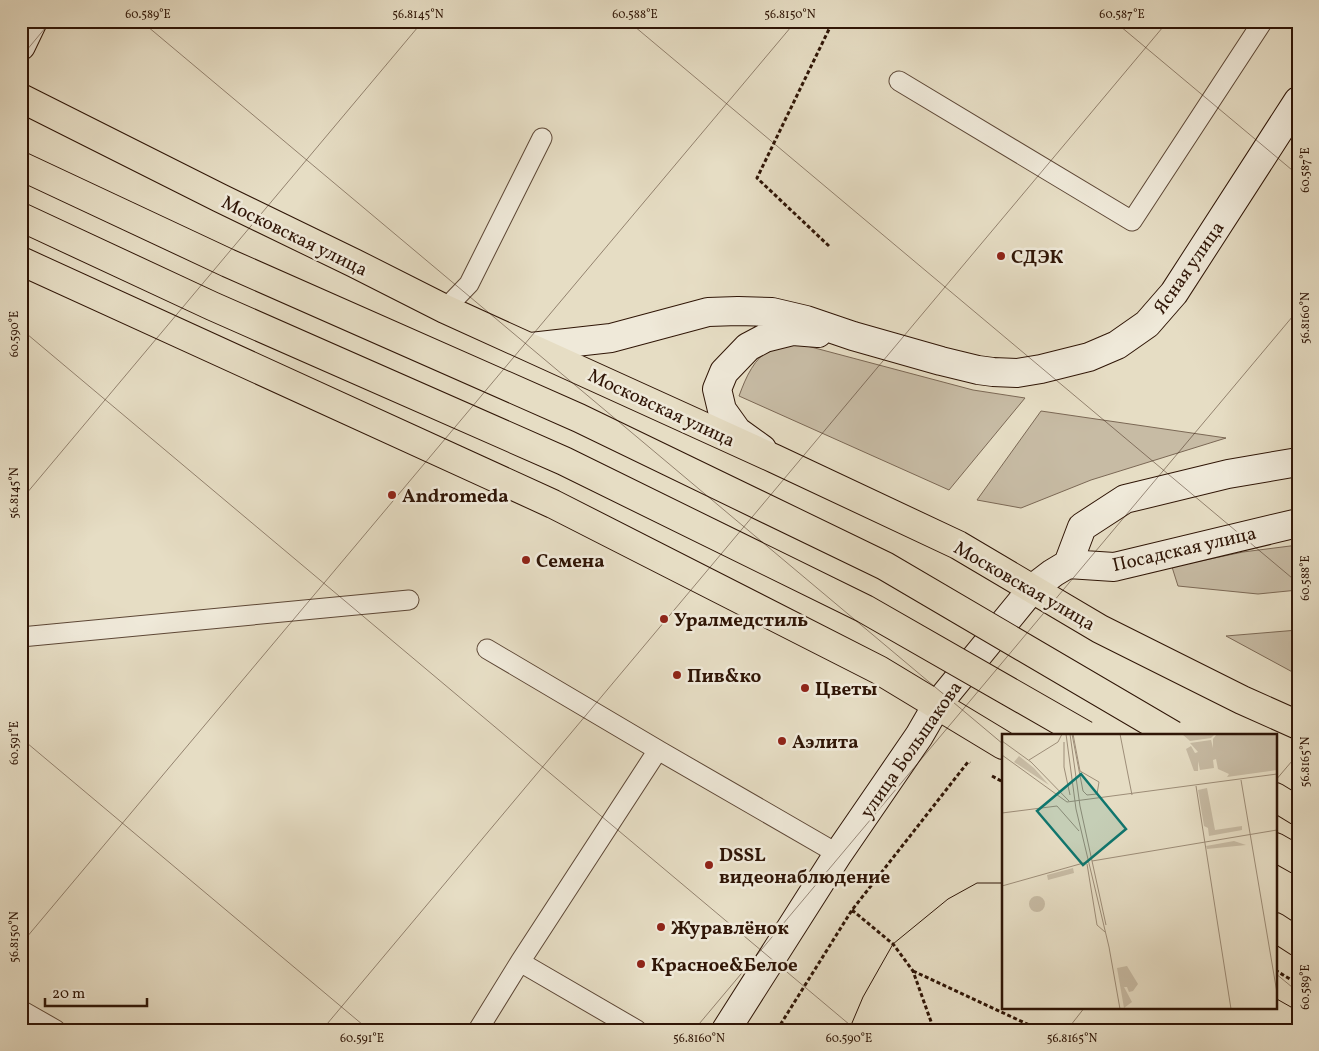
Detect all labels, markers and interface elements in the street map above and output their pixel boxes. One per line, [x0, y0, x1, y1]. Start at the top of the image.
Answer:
text: 60.589°E [125, 7, 171, 23]
text: 56.8145°N [392, 7, 444, 23]
text: 60.588°E [612, 7, 658, 23]
text: 56.8150°N [764, 7, 816, 23]
text: 60.587°E [1099, 7, 1145, 23]
text: 60.587°E [1298, 147, 1314, 193]
street label: Московская улица [217, 190, 372, 283]
street label: Ясная улица [1148, 217, 1231, 320]
place label: СДЭК [1011, 245, 1064, 271]
marker: СДЭК [995, 250, 1007, 262]
text: 56.8160°N [1298, 292, 1314, 344]
text: 60.590°E [7, 311, 23, 357]
street label: Московская улица [583, 363, 739, 454]
text: 56.8145°N [7, 467, 23, 519]
place label: Andromeda [402, 484, 509, 510]
marker: Andromeda [386, 489, 398, 501]
street label: Посадская улица [1110, 521, 1259, 579]
street label: Московская улица [948, 536, 1100, 638]
place label: Семена [536, 549, 605, 575]
marker: Семена [520, 554, 532, 566]
text: 60.588°E [1298, 555, 1314, 601]
place label: Уралмедстиль [674, 608, 808, 634]
marker: Уралмедстиль [658, 613, 670, 625]
place label: Пив&ко [687, 664, 762, 690]
marker: Пив&ко [671, 669, 683, 681]
street label: улица Большакова [854, 676, 969, 824]
place label: Цветы [815, 677, 878, 703]
marker: Цветы [799, 682, 811, 694]
text: 60.591°E [7, 721, 23, 765]
place label: Аэлита [792, 730, 859, 756]
inset map [1002, 734, 1276, 1008]
marker: Аэлита [776, 735, 788, 747]
text: 56.8165°N [1298, 737, 1314, 787]
place label: DSSL видеонаблюдение [719, 843, 891, 891]
marker: DSSL видеонаблюдение [703, 859, 715, 871]
text: 56.8150°N [7, 911, 23, 963]
place label: Журавлёнок [671, 916, 789, 942]
marker: Журавлёнок [655, 921, 667, 933]
place label: Красное&Белое [651, 953, 798, 979]
marker: Красное&Белое [635, 958, 647, 970]
text: 60.589°E [1298, 964, 1314, 1010]
scale bar [45, 976, 148, 1008]
text: 20 m [52, 984, 85, 1005]
text: 60.591°E [340, 1031, 384, 1047]
text: 56.8160°N [673, 1031, 725, 1047]
text: 60.590°E [826, 1031, 872, 1047]
text: 56.8165°N [1047, 1031, 1097, 1047]

